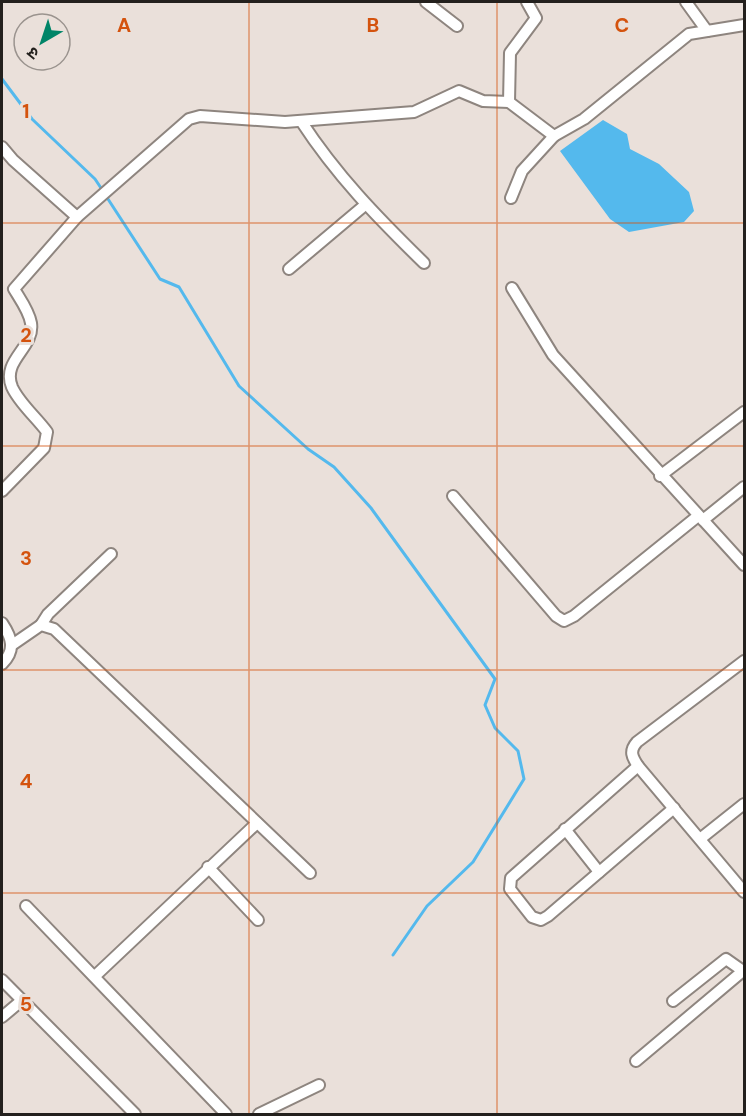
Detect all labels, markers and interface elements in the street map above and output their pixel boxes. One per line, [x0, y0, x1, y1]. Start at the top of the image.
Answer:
north arrow [12, 12, 72, 72]
text: A [117, 12, 131, 38]
text: B [367, 12, 379, 38]
text: C [615, 12, 629, 38]
text: उ [22, 42, 43, 64]
text: 1 [22, 98, 30, 124]
text: 2 [20, 322, 32, 348]
text: 3 [20, 545, 32, 571]
text: 4 [20, 768, 33, 794]
text: 5 [20, 991, 32, 1017]

